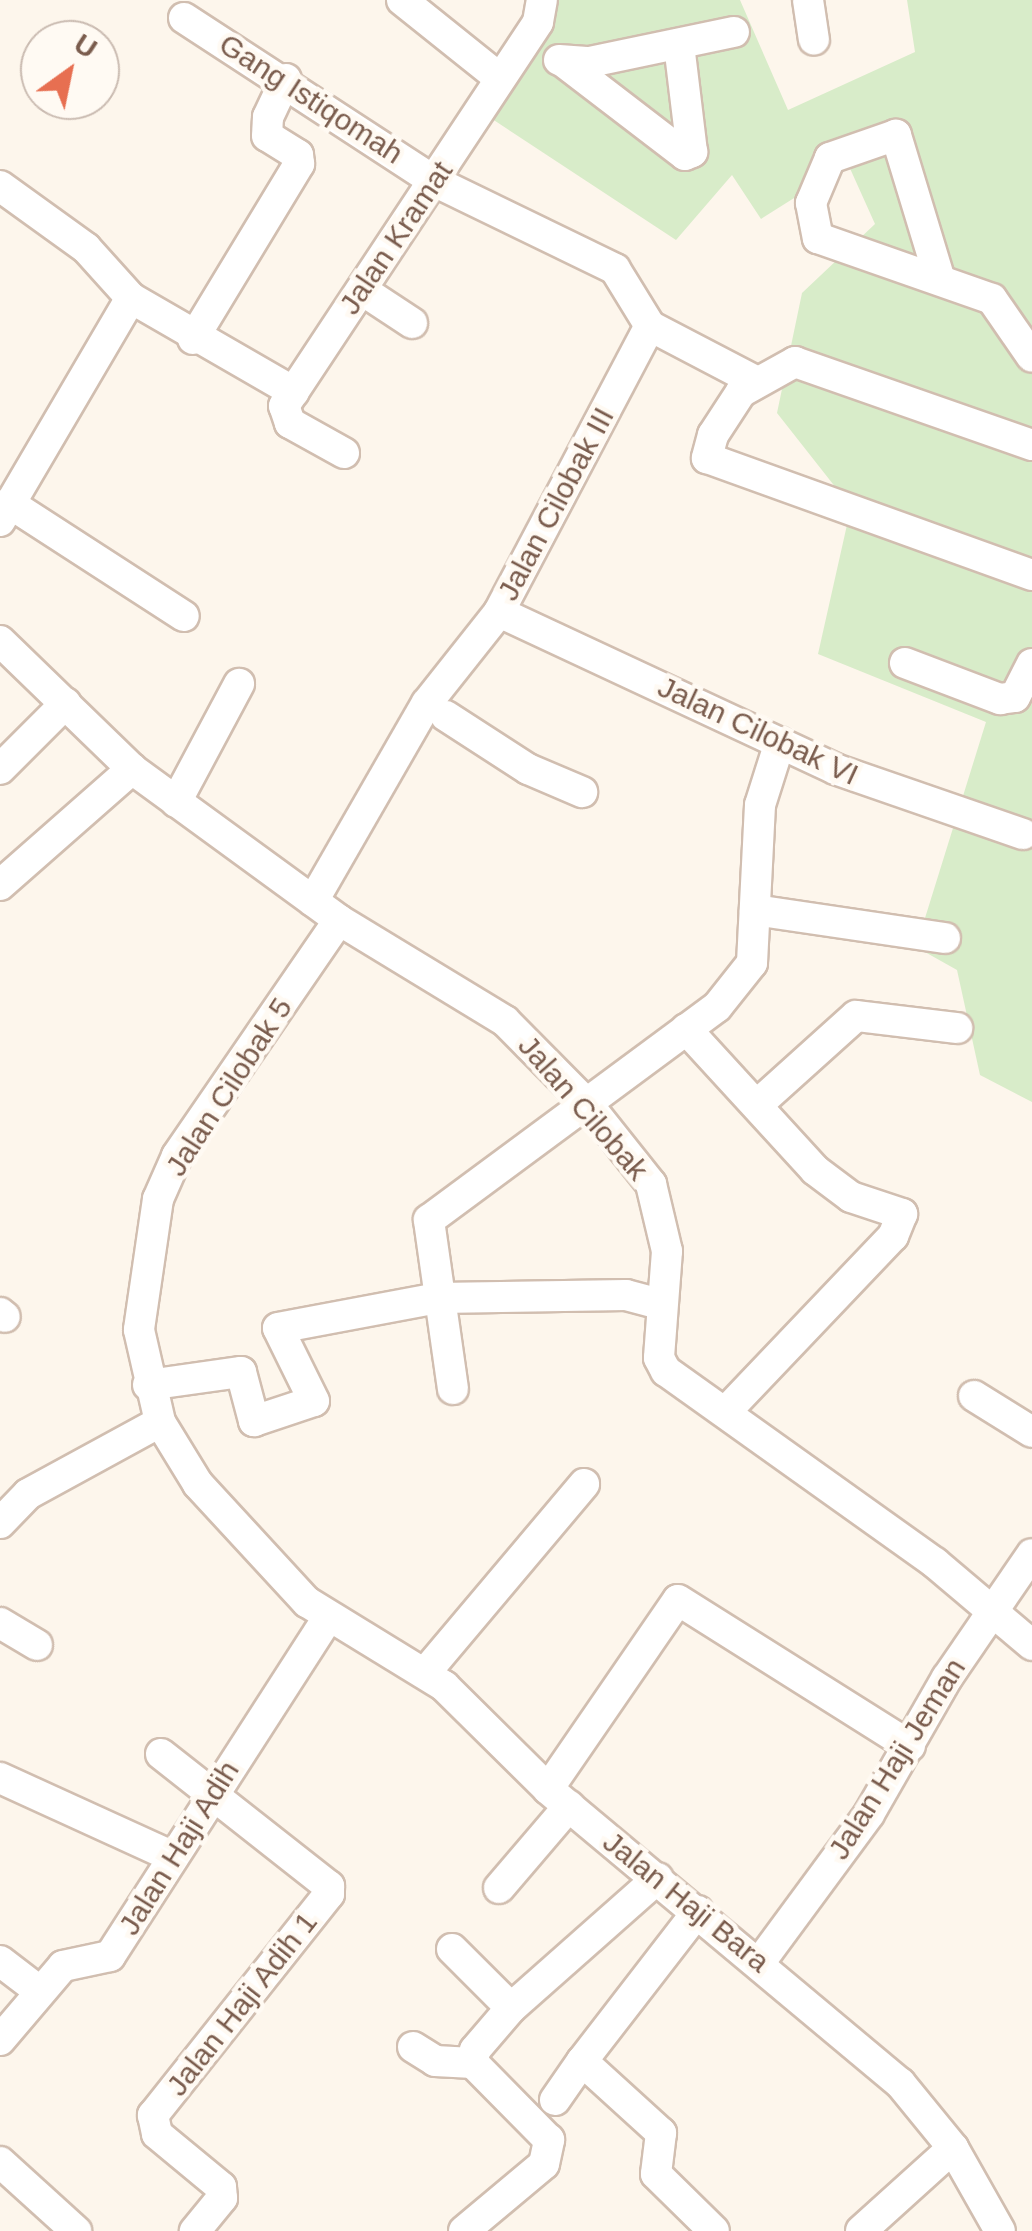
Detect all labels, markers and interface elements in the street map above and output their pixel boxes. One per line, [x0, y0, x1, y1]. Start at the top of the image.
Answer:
north arrow [20, 20, 120, 120]
street label: Gang Istiqomah [212, 26, 410, 172]
text: U [69, 28, 102, 65]
street label: Jalan Kramat [332, 155, 460, 321]
street label: Jalan Cilobak III [490, 401, 622, 607]
street label: Jalan Cilobak VI [652, 669, 864, 793]
street label: Jalan Cilobak 5 [158, 991, 300, 1183]
street label: Jalan Cilobak [510, 1028, 656, 1188]
street label: Jalan Haji Jeman [821, 1652, 973, 1866]
street label: Jalan Haji Adih [111, 1754, 247, 1942]
street label: Jalan Haji Bara [596, 1824, 776, 1980]
street label: Jalan Haji Adih 1 [159, 1904, 325, 2104]

